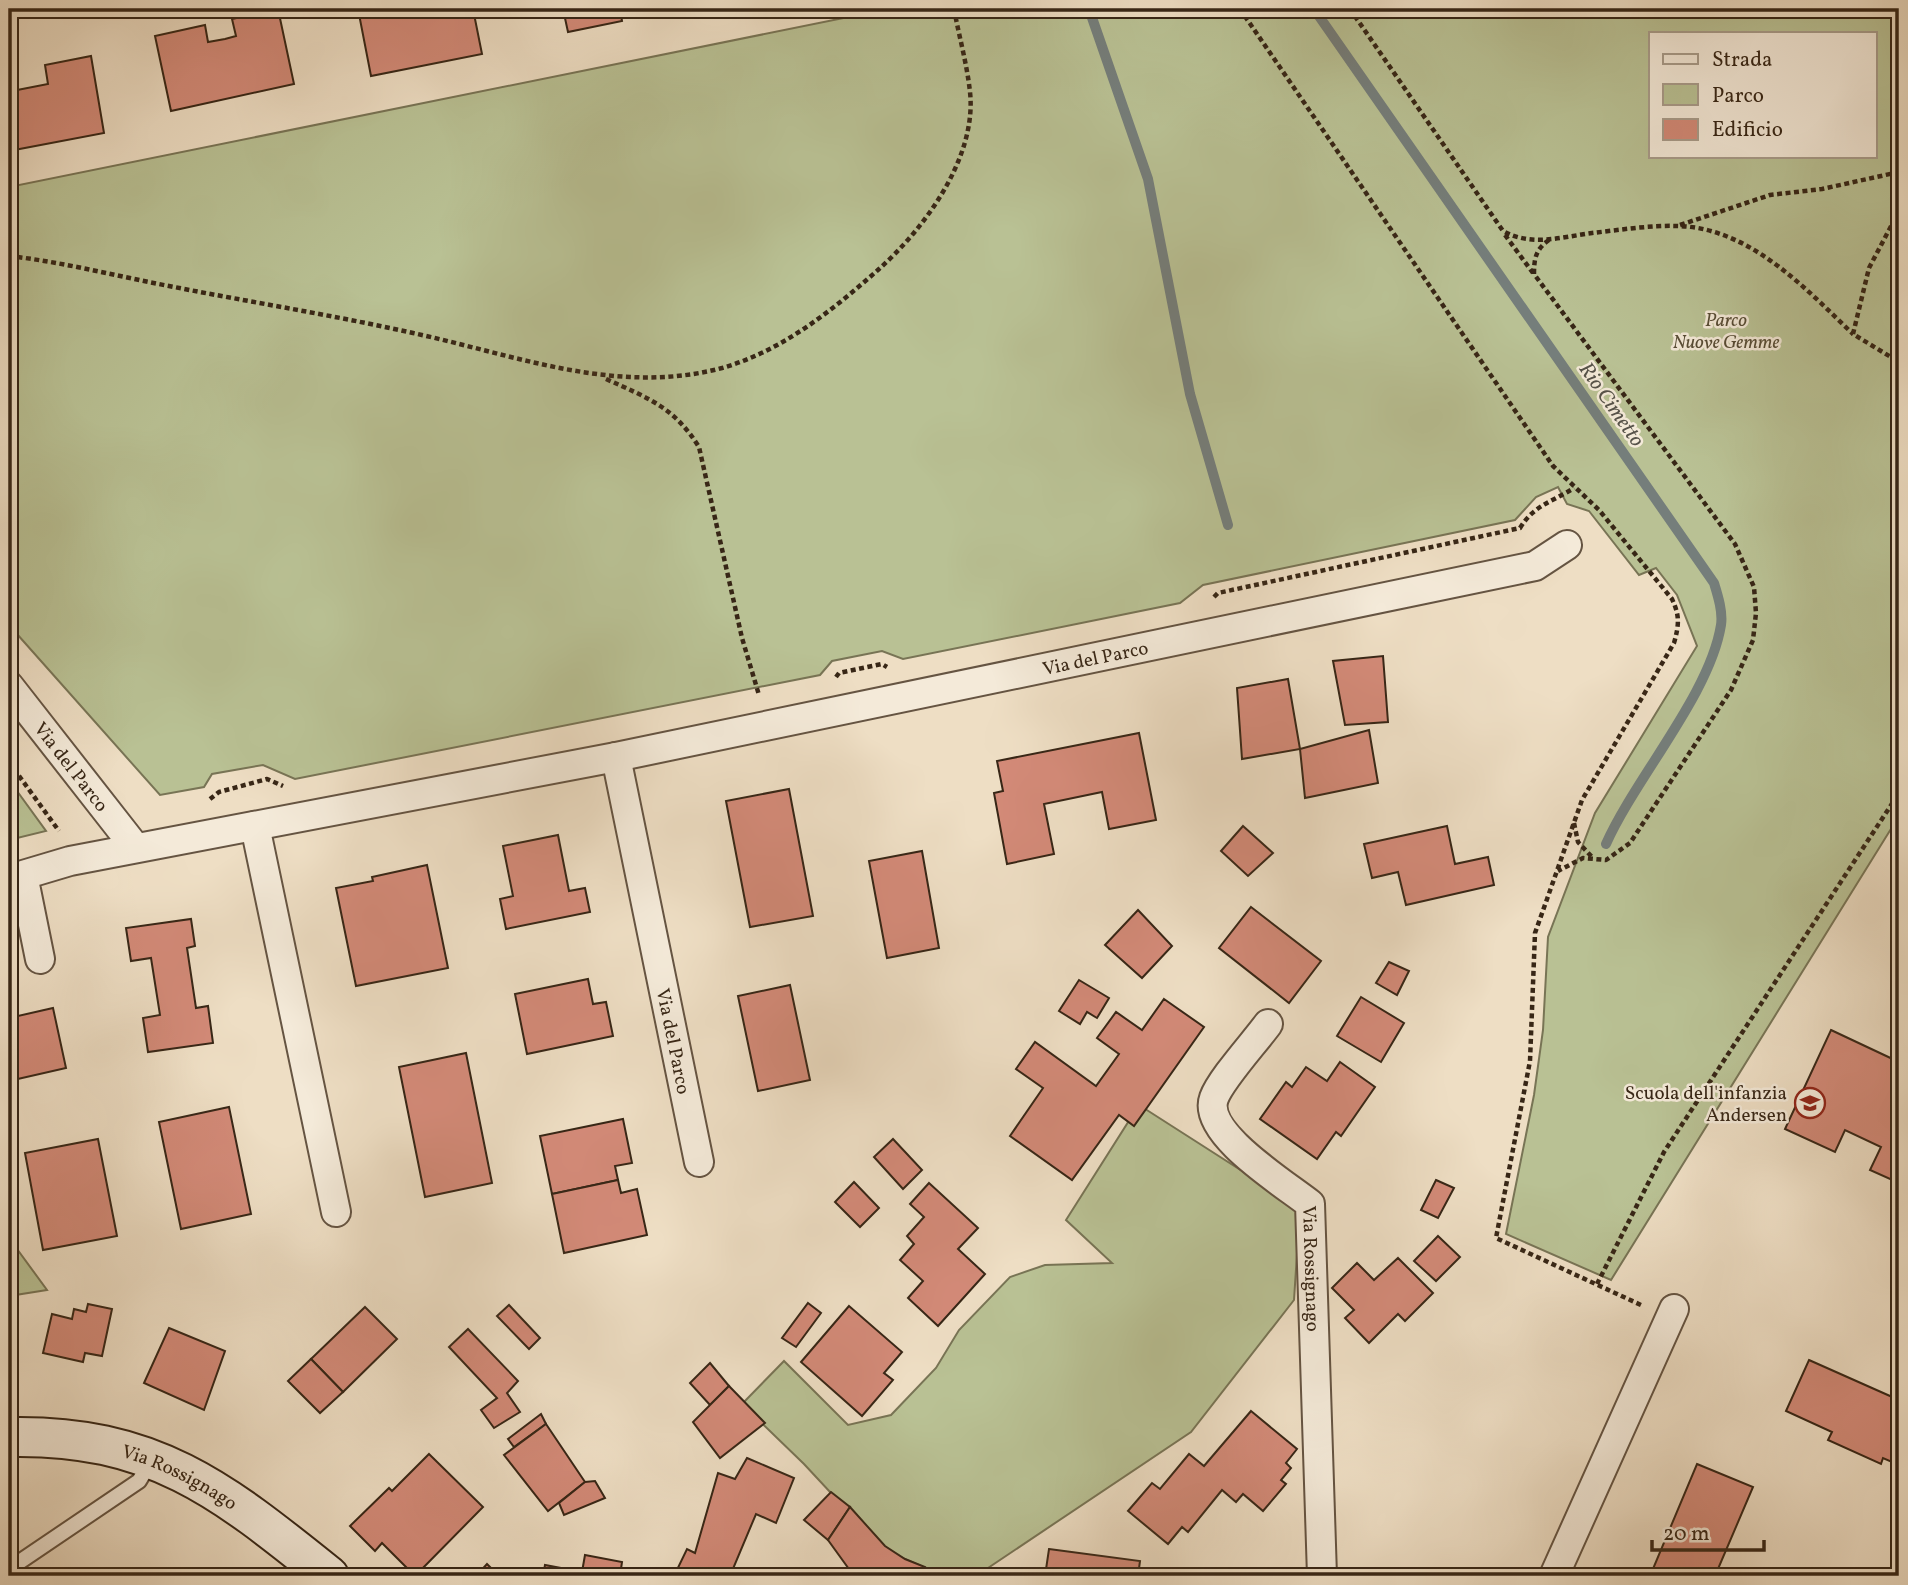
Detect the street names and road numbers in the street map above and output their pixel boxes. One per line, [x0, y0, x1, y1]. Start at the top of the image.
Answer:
street label: Via del Parco [1040, 636, 1151, 683]
street label: Via del Parco [27, 717, 114, 818]
street label: Via del Parco [649, 986, 696, 1097]
street label: Via Rossignago [1295, 1205, 1325, 1332]
street label: Via Rossignago [119, 1439, 242, 1517]

